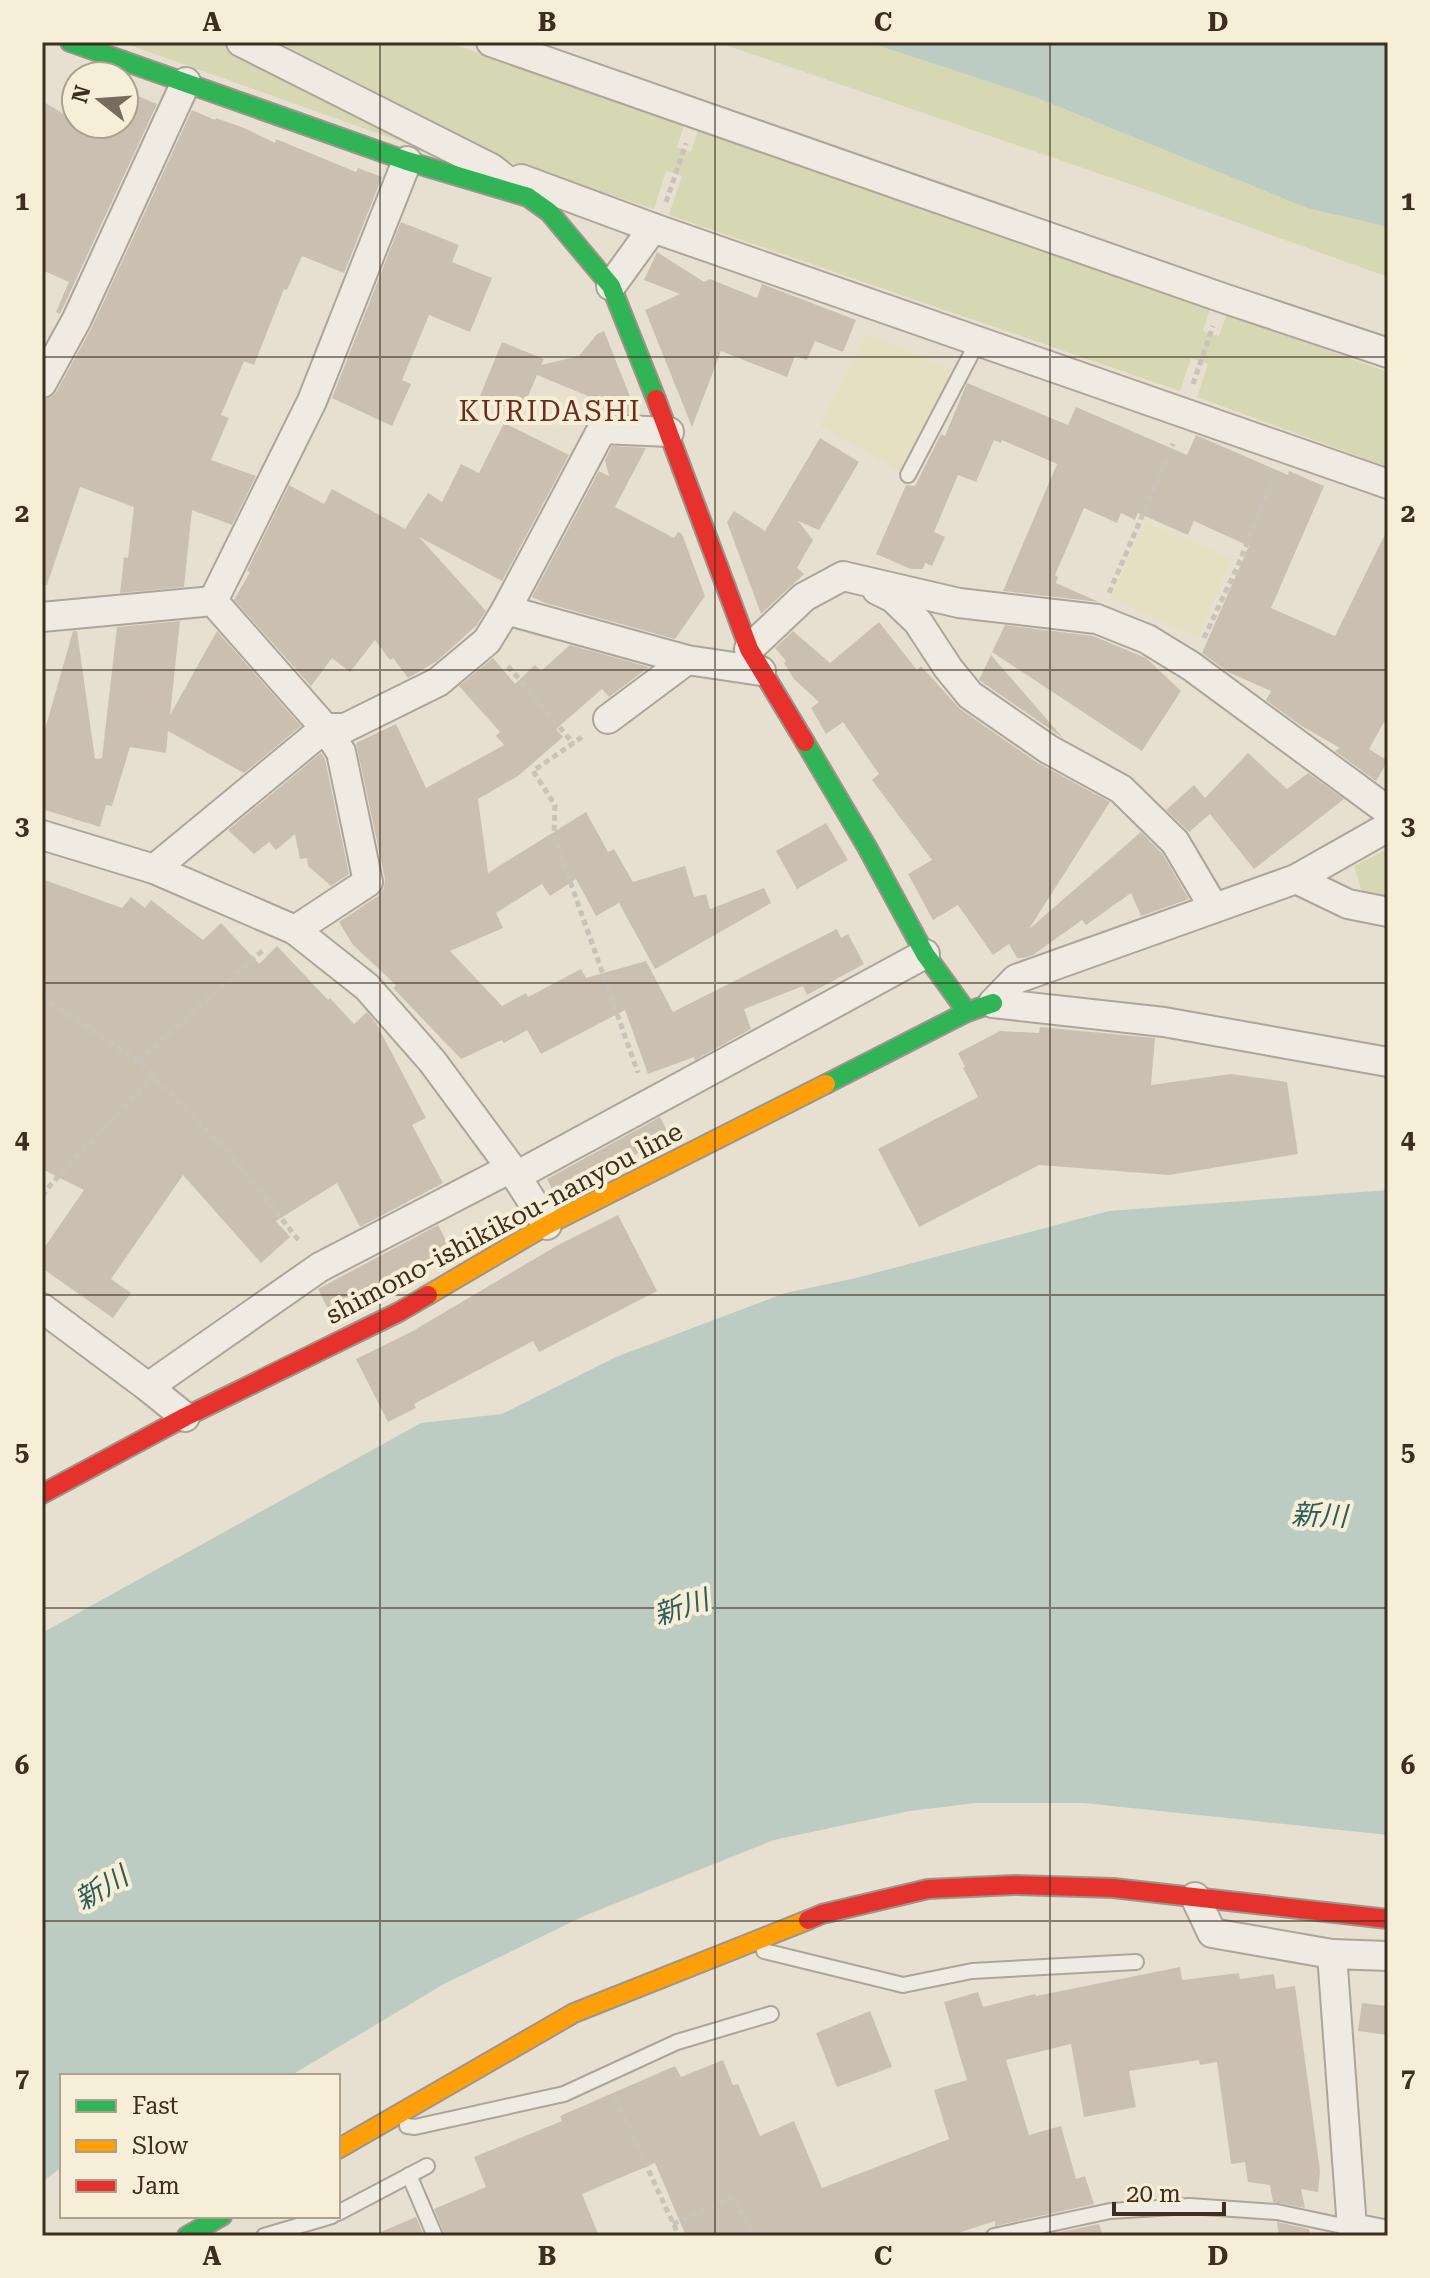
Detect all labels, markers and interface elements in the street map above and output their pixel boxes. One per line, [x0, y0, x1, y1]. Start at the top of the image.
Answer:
text: A [203, 7, 222, 37]
text: B [538, 7, 556, 37]
text: C [874, 7, 892, 37]
text: D [1208, 7, 1228, 37]
north arrow [60, 60, 140, 140]
text: N [67, 82, 96, 106]
text: 1 [15, 186, 29, 216]
text: 1 [1401, 186, 1415, 216]
district label: KURIDASHI [458, 395, 642, 428]
text: 2 [15, 498, 29, 528]
text: 2 [1401, 498, 1415, 528]
text: 3 [15, 811, 29, 841]
text: 3 [1401, 811, 1415, 841]
street label: shimono-ishikikou-nanyou line [321, 1116, 687, 1330]
text: 4 [15, 1124, 30, 1154]
text: 4 [1401, 1124, 1416, 1154]
text: 5 [15, 1437, 29, 1467]
text: 5 [1401, 1437, 1415, 1467]
water label: 新川 [1290, 1498, 1351, 1533]
water label: 新川 [649, 1582, 716, 1632]
text: 6 [15, 1750, 29, 1780]
text: 6 [1401, 1750, 1415, 1780]
water label: 新川 [69, 1858, 136, 1917]
text: 7 [15, 2063, 29, 2093]
text: 7 [1401, 2063, 1415, 2093]
legend [60, 2074, 340, 2218]
text: Fast [132, 2092, 179, 2120]
text: Slow [132, 2132, 189, 2160]
scale bar [1114, 2166, 1224, 2216]
text: Jam [132, 2172, 180, 2200]
text: 20 m [1126, 2180, 1181, 2208]
text: A [203, 2241, 222, 2271]
text: B [538, 2241, 556, 2271]
text: C [874, 2241, 892, 2271]
text: D [1208, 2241, 1228, 2271]

